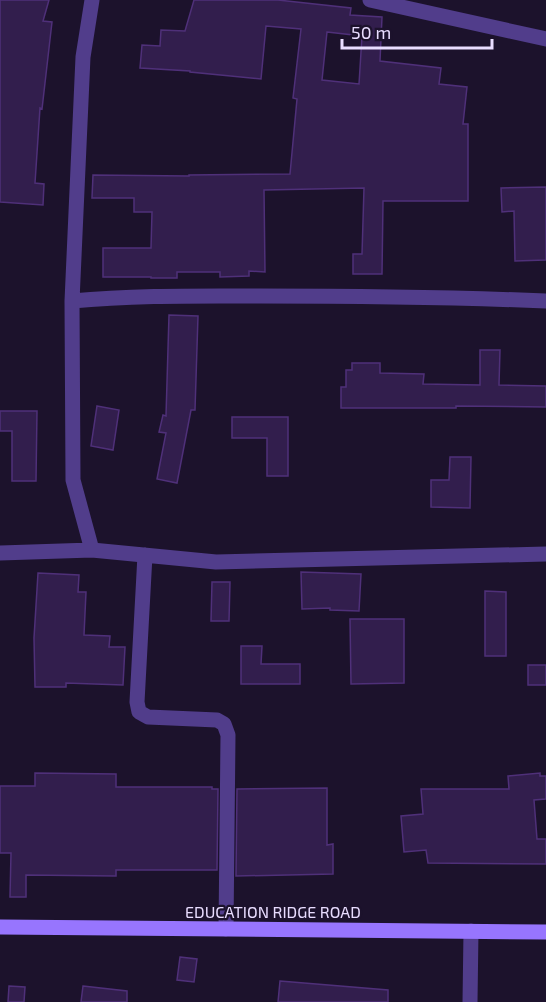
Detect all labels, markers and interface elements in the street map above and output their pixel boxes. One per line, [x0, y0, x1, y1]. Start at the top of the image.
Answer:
scale bar [342, 12, 492, 50]
text: 50 m [351, 21, 391, 43]
street label: EDUCATION RIDGE ROAD [185, 902, 361, 921]

